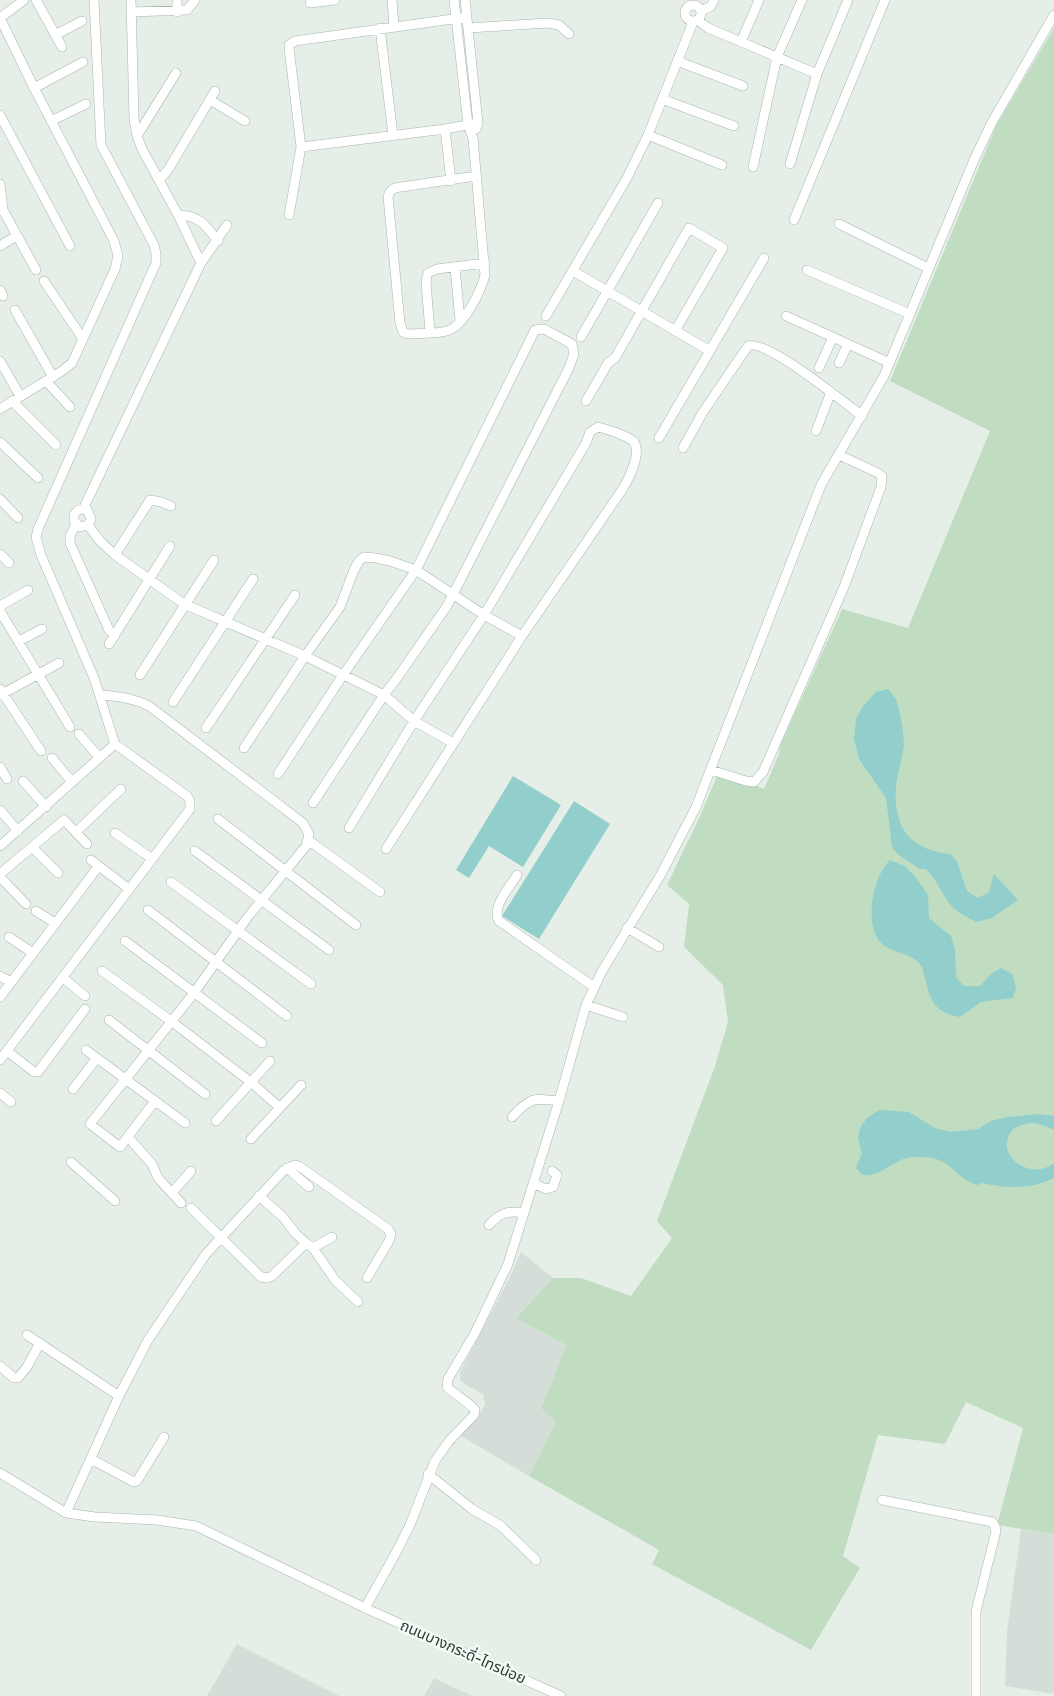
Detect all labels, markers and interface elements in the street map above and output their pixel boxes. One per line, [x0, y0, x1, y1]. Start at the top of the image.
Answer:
street label: ถนนบางกระดี่-ไทรน้อย [397, 1614, 530, 1688]

